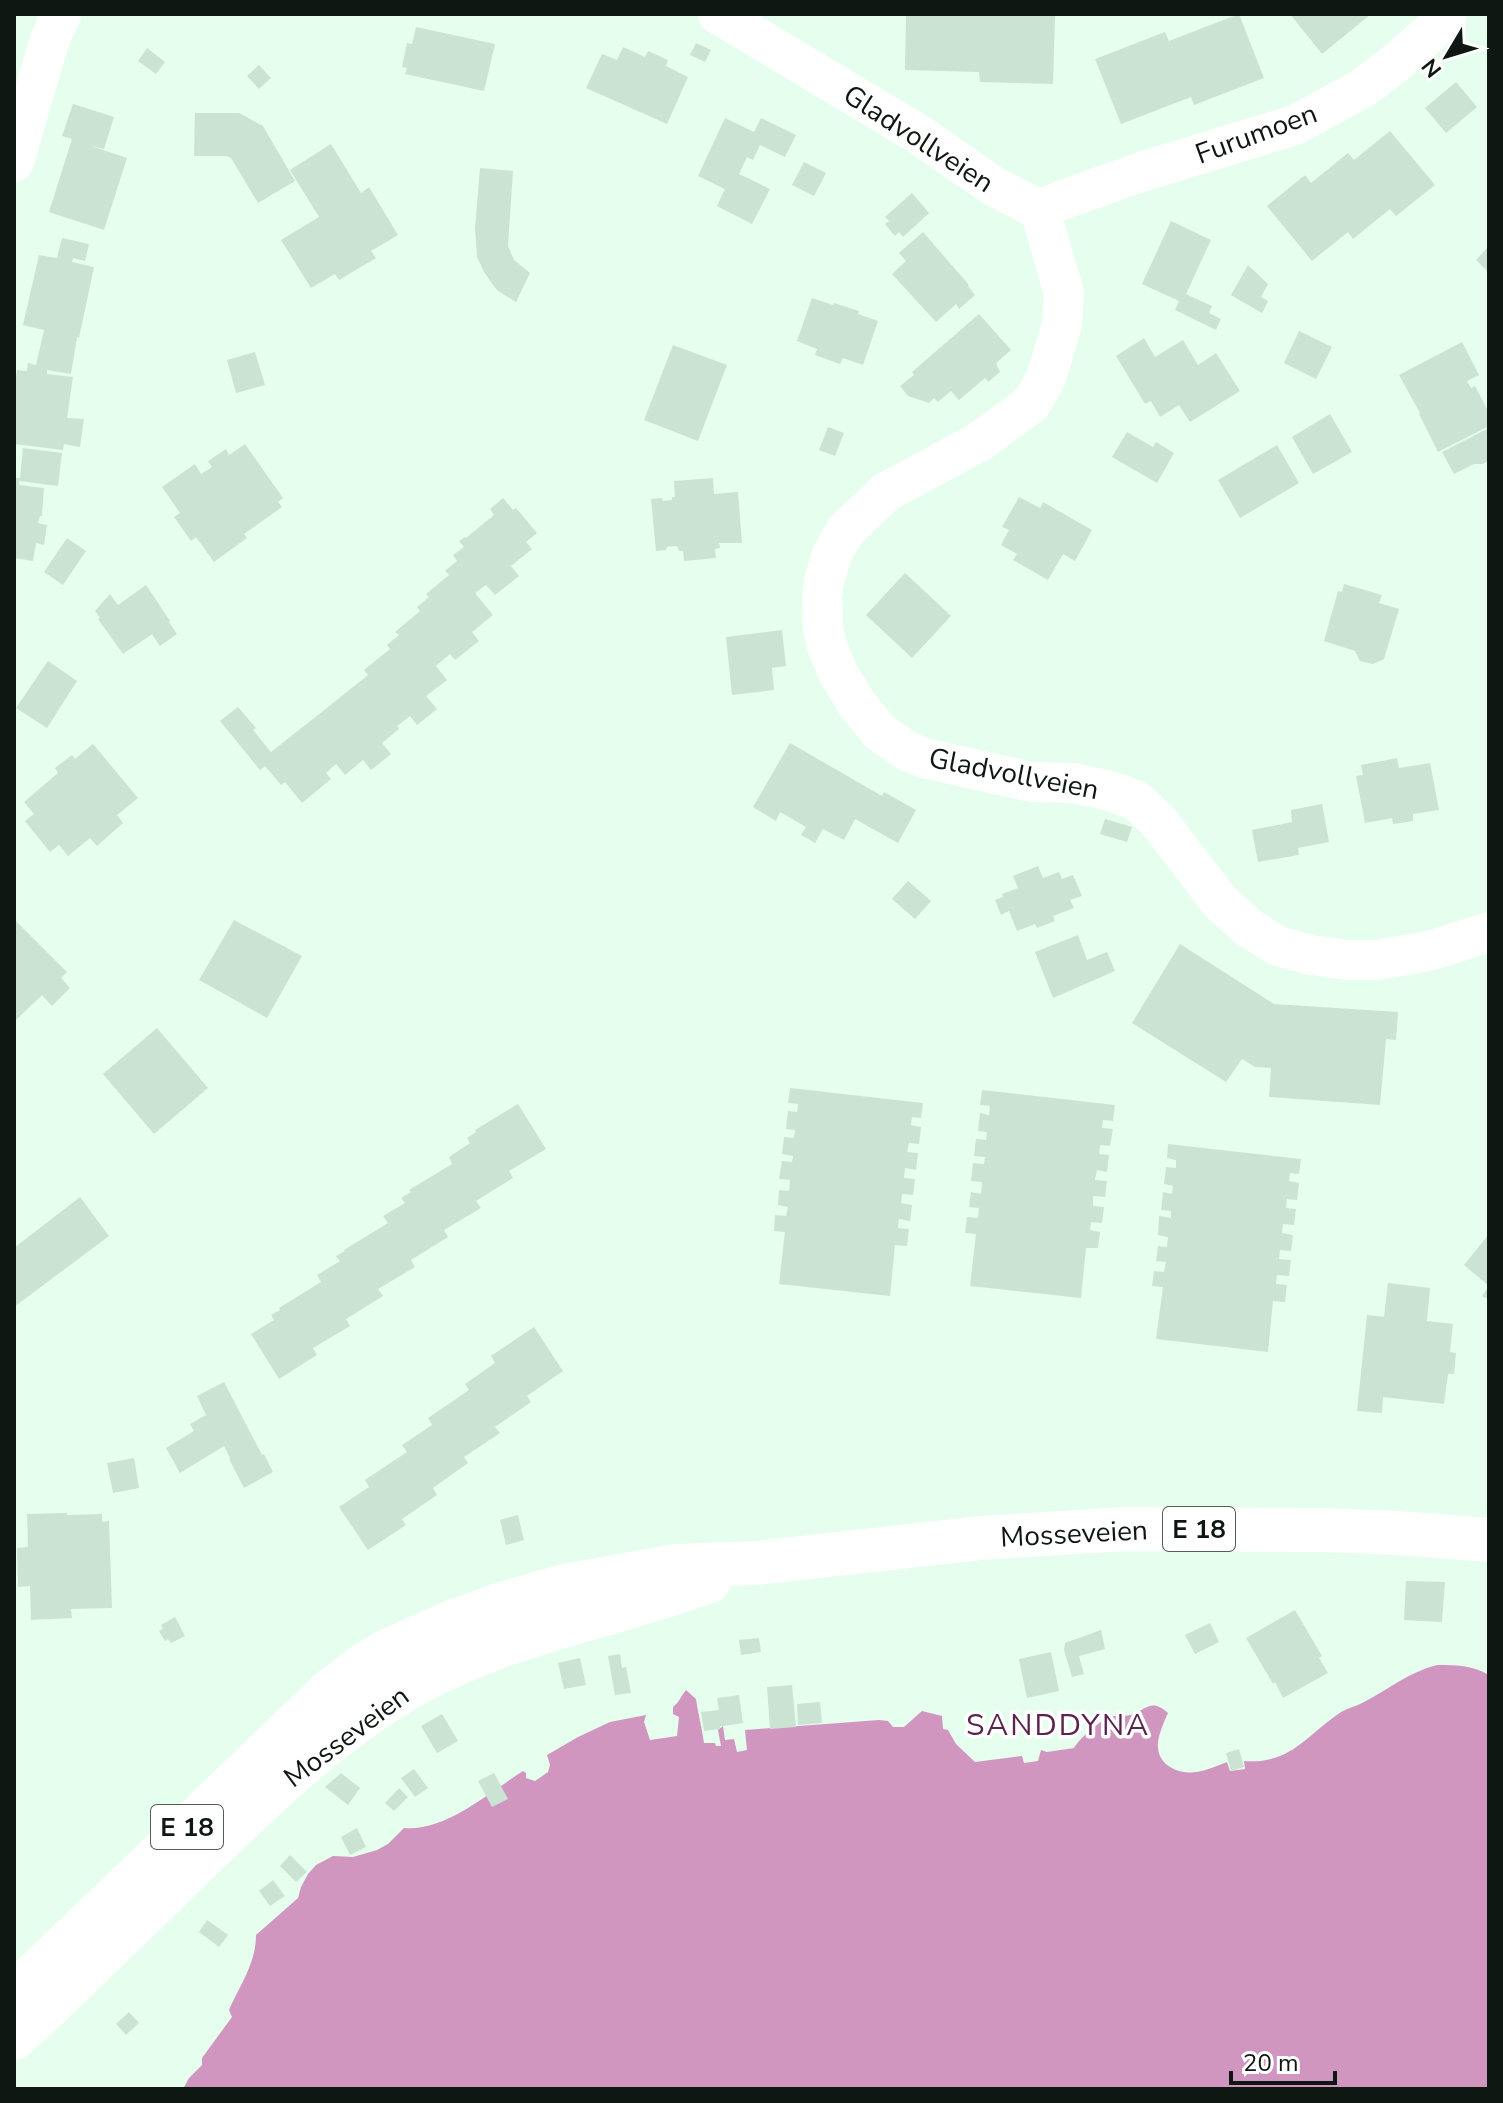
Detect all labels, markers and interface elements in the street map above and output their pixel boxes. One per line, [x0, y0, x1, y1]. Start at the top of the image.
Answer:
north arrow [1407, 16, 1487, 96]
text: N [1415, 52, 1449, 83]
street label: Gladvollveien [836, 76, 1001, 202]
street label: Furumoen [1190, 94, 1322, 173]
street label: Gladvollveien [926, 739, 1102, 809]
road number: E 18 [1163, 1507, 1235, 1551]
street label: Mosseveien [999, 1511, 1149, 1557]
street label: Mosseveien [276, 1677, 417, 1796]
district label: SANDDYNA [966, 1705, 1150, 1746]
road number: E 18 [151, 1805, 223, 1849]
scale bar [1231, 2035, 1335, 2085]
text: 20 m [1243, 2047, 1299, 2079]

